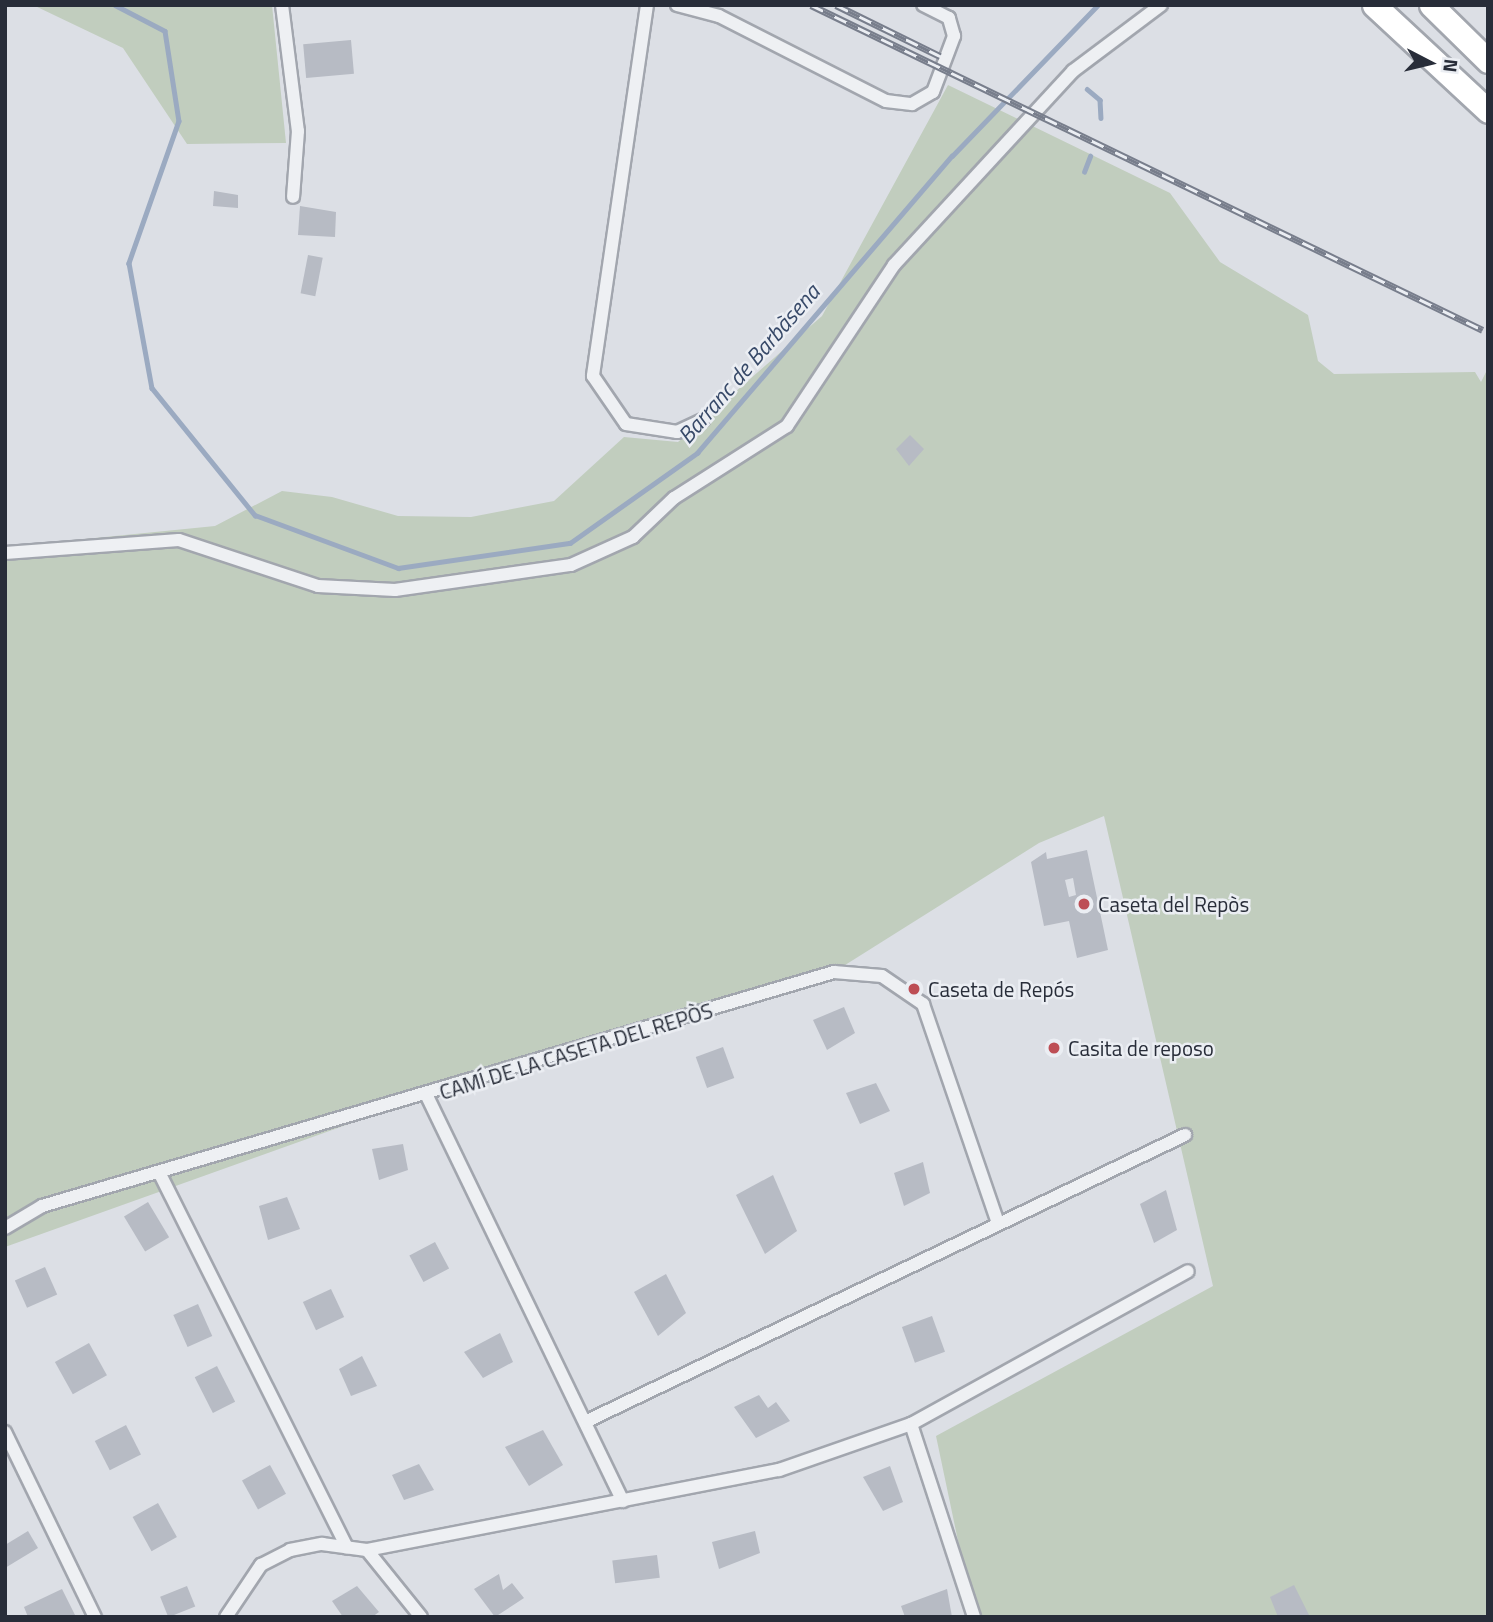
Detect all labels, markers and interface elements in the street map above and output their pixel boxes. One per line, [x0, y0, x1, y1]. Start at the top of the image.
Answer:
north arrow [1395, 28, 1465, 98]
text: N [1436, 57, 1467, 74]
water label: Barranc de Barbàsena [672, 279, 826, 449]
place label: Caseta del Repòs [1098, 891, 1249, 917]
marker: Caseta del Repòs [1076, 896, 1092, 912]
place label: Caseta de Repós [928, 976, 1074, 1002]
marker: Caseta de Repós [906, 981, 922, 997]
street label: CAMÍ DE LA CASETA DEL REPÒS [436, 997, 716, 1105]
place label: Casita de reposo [1068, 1035, 1214, 1061]
marker: Casita de reposo [1046, 1040, 1062, 1056]

